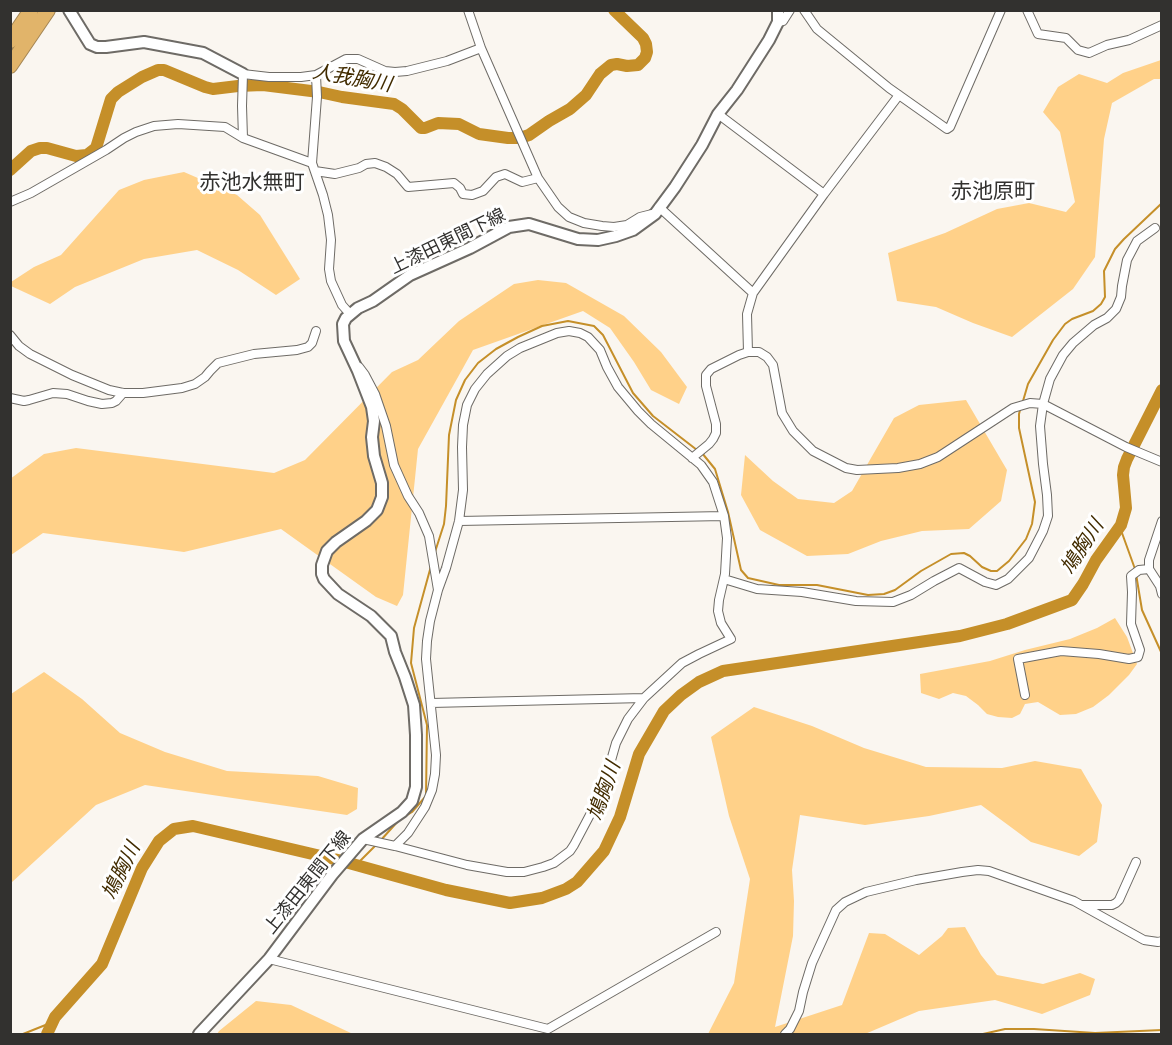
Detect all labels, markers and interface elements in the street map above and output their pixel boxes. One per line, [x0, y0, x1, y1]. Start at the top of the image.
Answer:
water label: 人我胸川 [311, 60, 393, 98]
district label: 赤池水無町 [200, 170, 304, 196]
district label: 赤池原町 [951, 179, 1035, 205]
street label: 上漆田東間下線 [387, 205, 509, 279]
water label: 鳩胸川 [1057, 515, 1109, 579]
water label: 鳩胸川 [584, 759, 626, 823]
street label: 上漆田東間下線 [260, 827, 356, 939]
water label: 鳩胸川 [98, 839, 146, 903]

